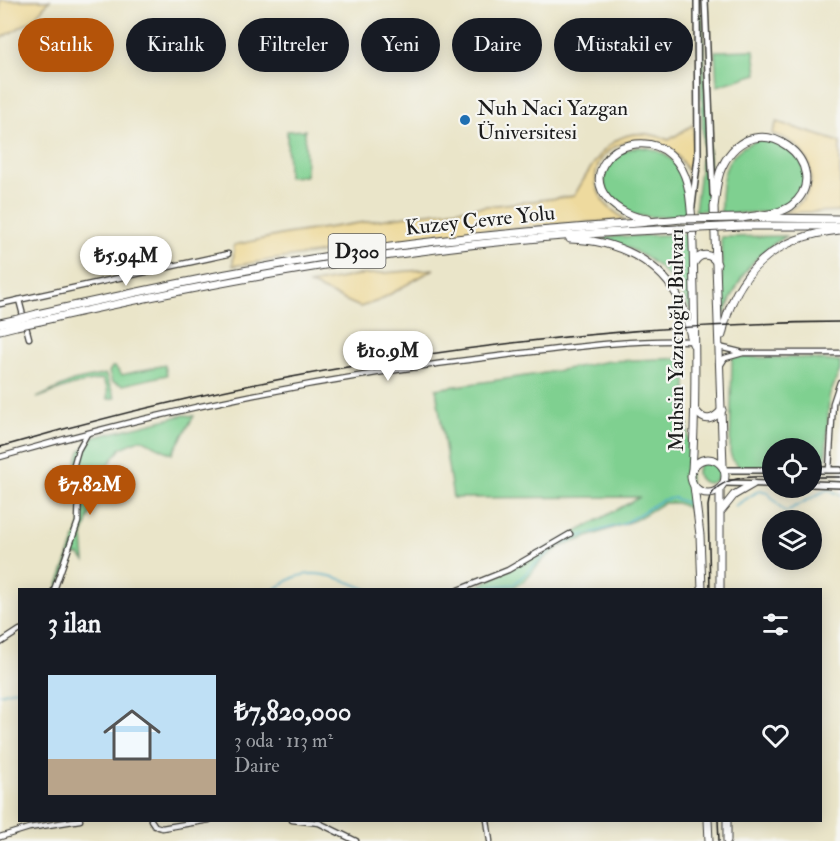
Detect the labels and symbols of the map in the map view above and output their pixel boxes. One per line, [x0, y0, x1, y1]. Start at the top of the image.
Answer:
place label: Nuh Naci Yazgan Üniversitesi [477, 95, 628, 146]
marker: Nuh Naci Yazgan Üniversitesi [458, 113, 472, 127]
street label: Kuzey Çevre Yolu [404, 199, 556, 242]
street label: Muhsin Yazıcıoğlu Bulvarı [663, 228, 690, 451]
road number: D300 [328, 234, 386, 268]
pin: ₺5.94M [77, 236, 175, 287]
pin: ₺10.9M [339, 331, 437, 382]
pin: ₺7.82M [41, 465, 139, 516]

